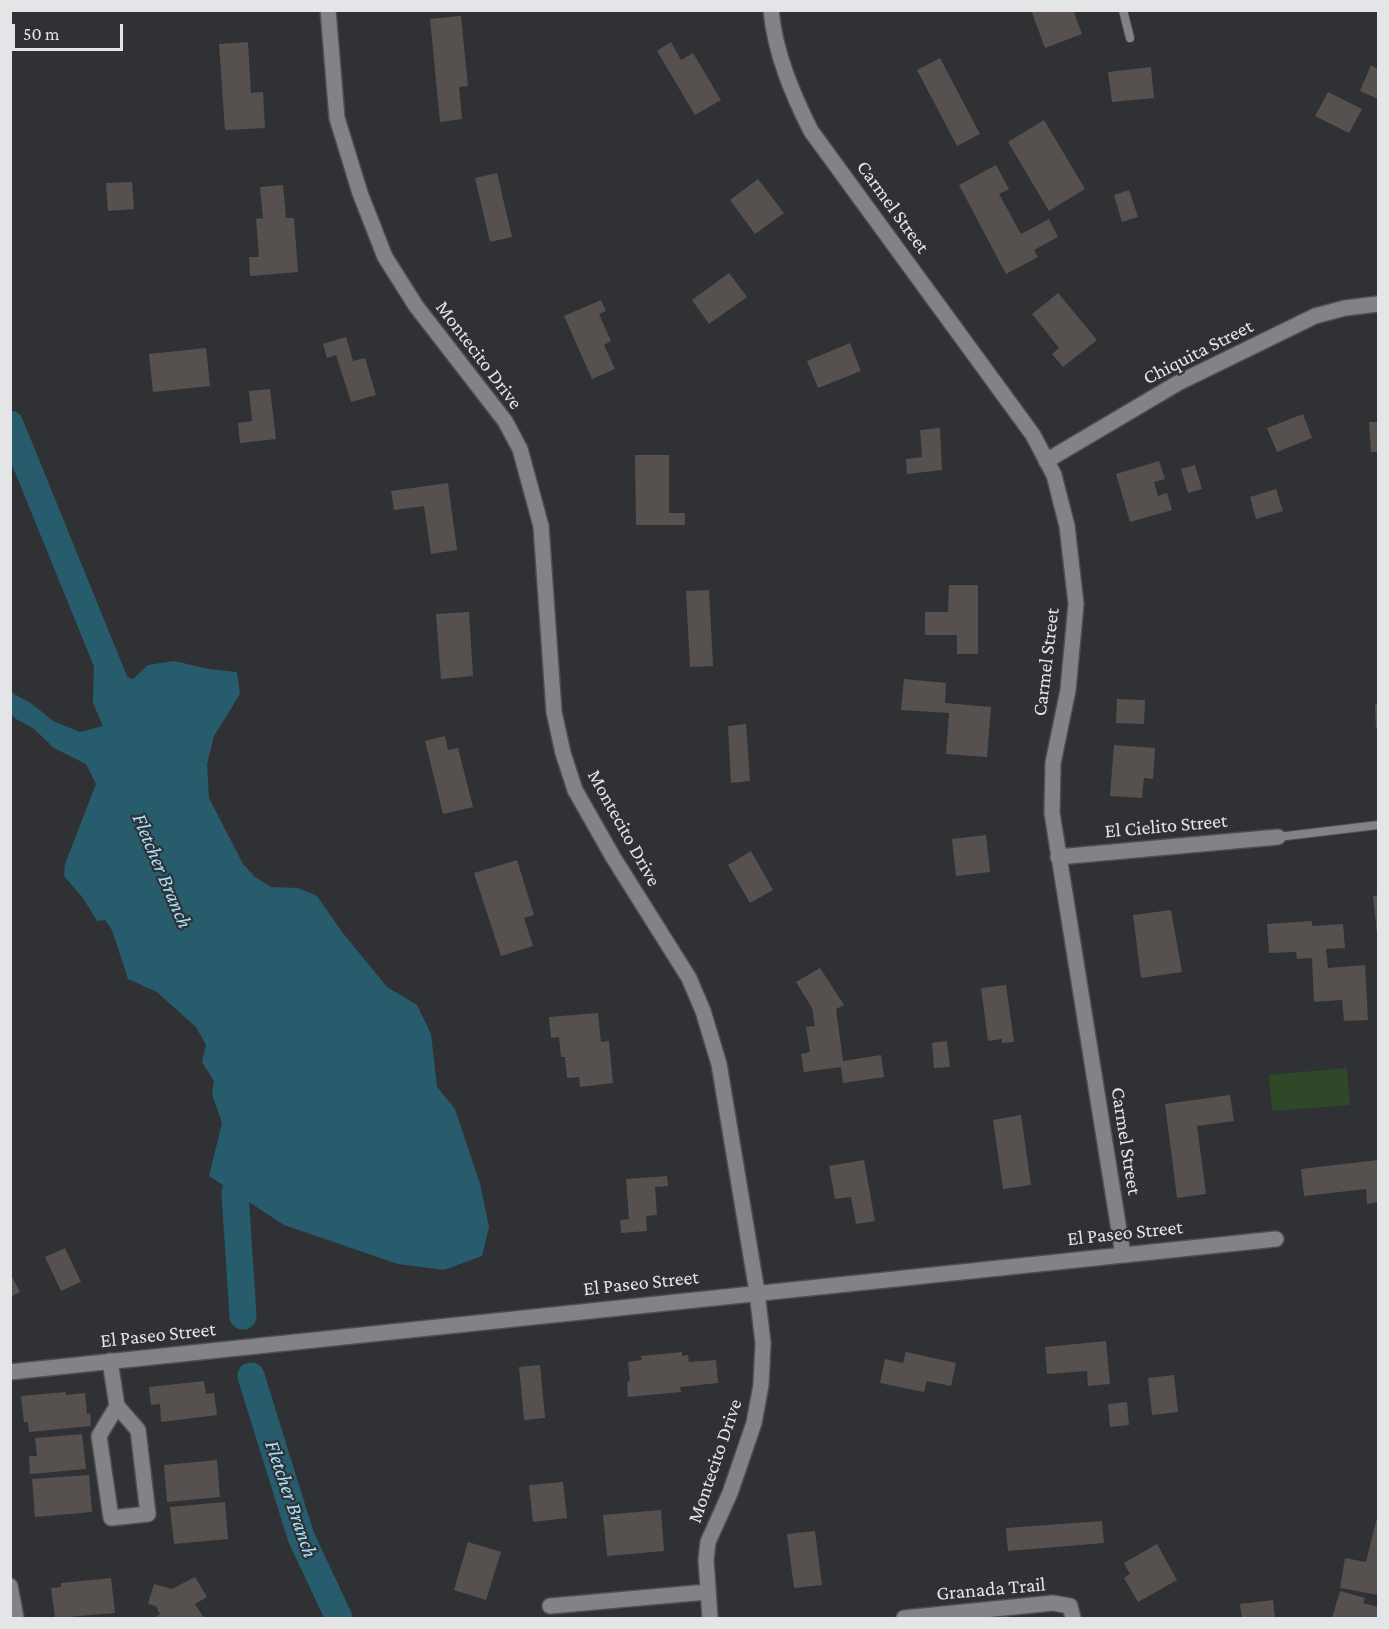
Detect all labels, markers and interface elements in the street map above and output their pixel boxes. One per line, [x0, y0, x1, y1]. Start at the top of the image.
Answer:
scale bar [15, 12, 126, 50]
text: 50 m [23, 24, 60, 44]
street label: Carmel Street [851, 156, 935, 258]
street label: Montecito Drive [430, 296, 528, 414]
street label: Chiquita Street [1139, 314, 1257, 390]
street label: Carmel Street [1027, 607, 1065, 717]
street label: Montecito Drive [582, 765, 666, 891]
street label: El Cielito Street [1104, 809, 1228, 843]
water label: Fletcher Branch [126, 810, 198, 932]
street label: Carmel Street [1106, 1085, 1146, 1197]
street label: El Paseo Street [1066, 1215, 1184, 1251]
street label: El Paseo Street [582, 1265, 700, 1301]
street label: El Paseo Street [99, 1317, 217, 1353]
street label: Montecito Drive [683, 1396, 747, 1526]
water label: Fletcher Branch [259, 1437, 323, 1561]
street label: Granada Trail [935, 1572, 1047, 1606]

